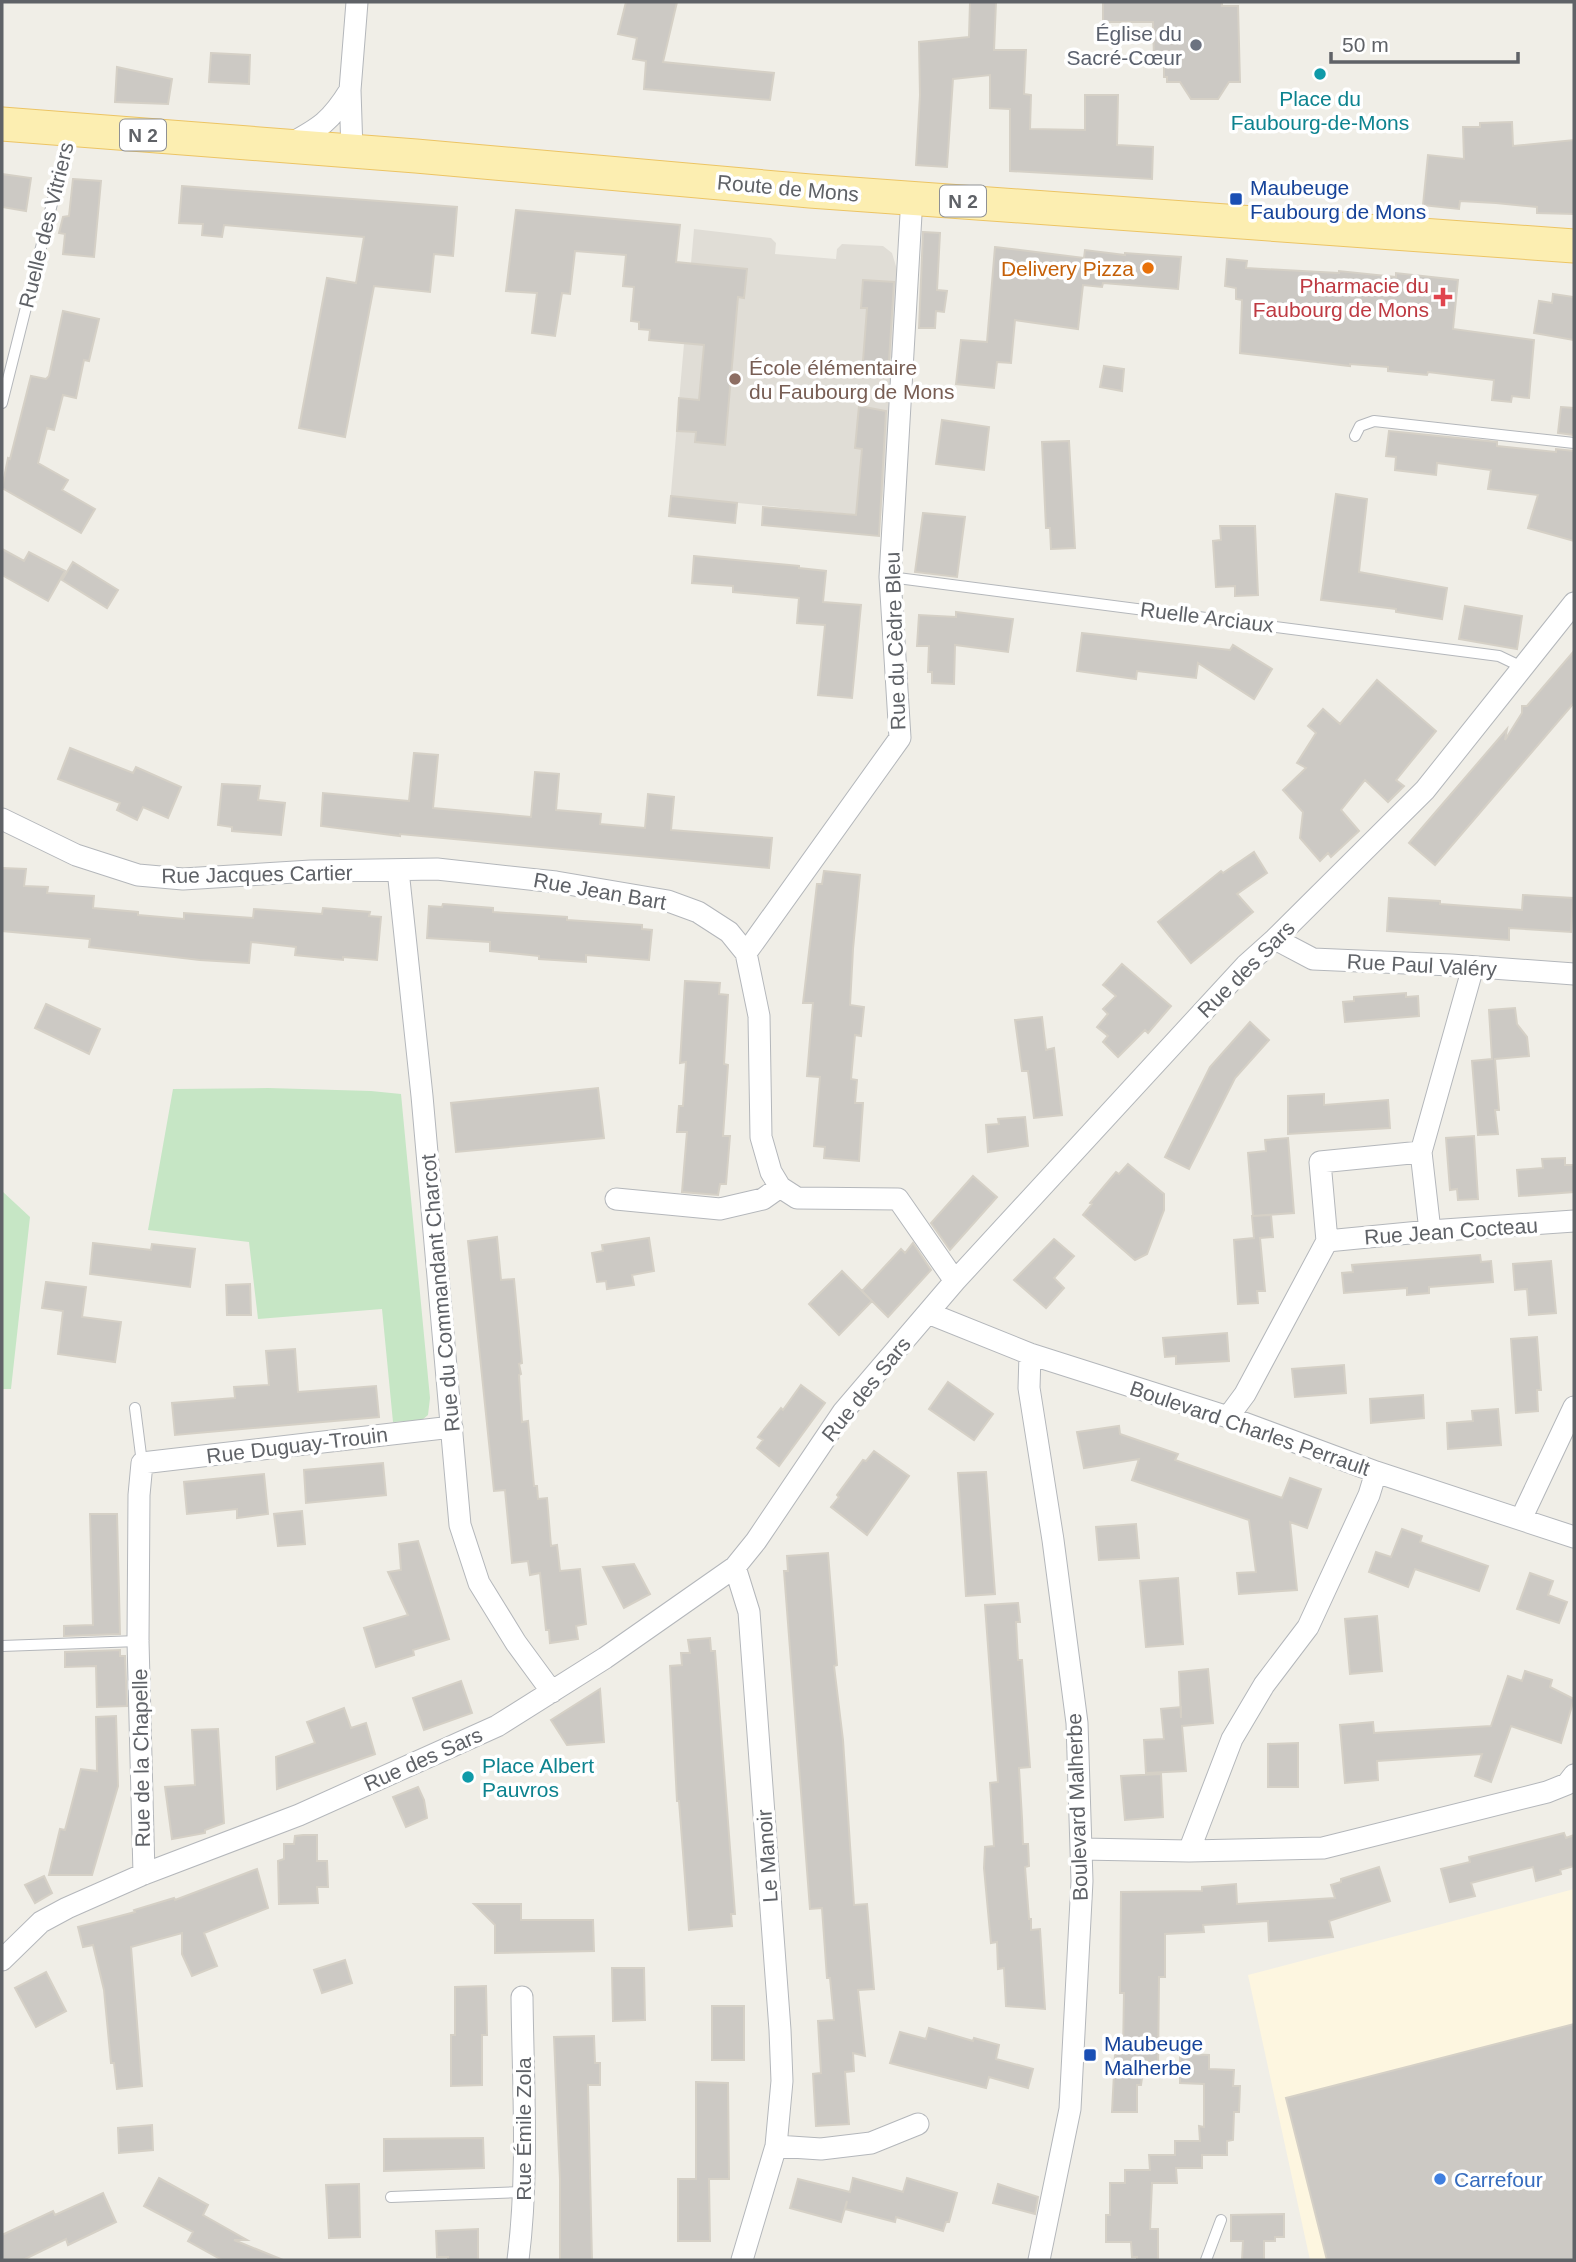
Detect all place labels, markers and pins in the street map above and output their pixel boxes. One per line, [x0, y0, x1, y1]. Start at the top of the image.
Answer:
place label: Église du Sacré-Cœur [1066, 22, 1182, 69]
marker: Église du Sacré-Cœur [1188, 37, 1204, 53]
marker: Place du Faubourg-de-Mons [1312, 66, 1328, 82]
place label: Place du Faubourg-de-Mons [1231, 87, 1409, 134]
place label: Maubeuge Faubourg de Mons [1250, 176, 1426, 223]
marker: Maubeuge Faubourg de Mons [1228, 191, 1244, 207]
place label: Delivery Pizza [1001, 257, 1134, 280]
marker: Delivery Pizza [1140, 260, 1156, 276]
place label: Pharmacie du Faubourg de Mons [1253, 274, 1429, 321]
marker: Pharmacie du Faubourg de Mons [1435, 289, 1451, 305]
place label: École élémentaire du Faubourg de Mons [749, 356, 954, 403]
marker: École élémentaire du Faubourg de Mons [727, 371, 743, 387]
place label: Place Albert Pauvros [482, 1754, 594, 1801]
marker: Place Albert Pauvros [460, 1769, 476, 1785]
place label: Maubeuge Malherbe [1104, 2032, 1203, 2079]
marker: Maubeuge Malherbe [1082, 2047, 1098, 2063]
place label: Carrefour [1454, 2168, 1543, 2191]
marker: Carrefour [1432, 2171, 1448, 2187]

